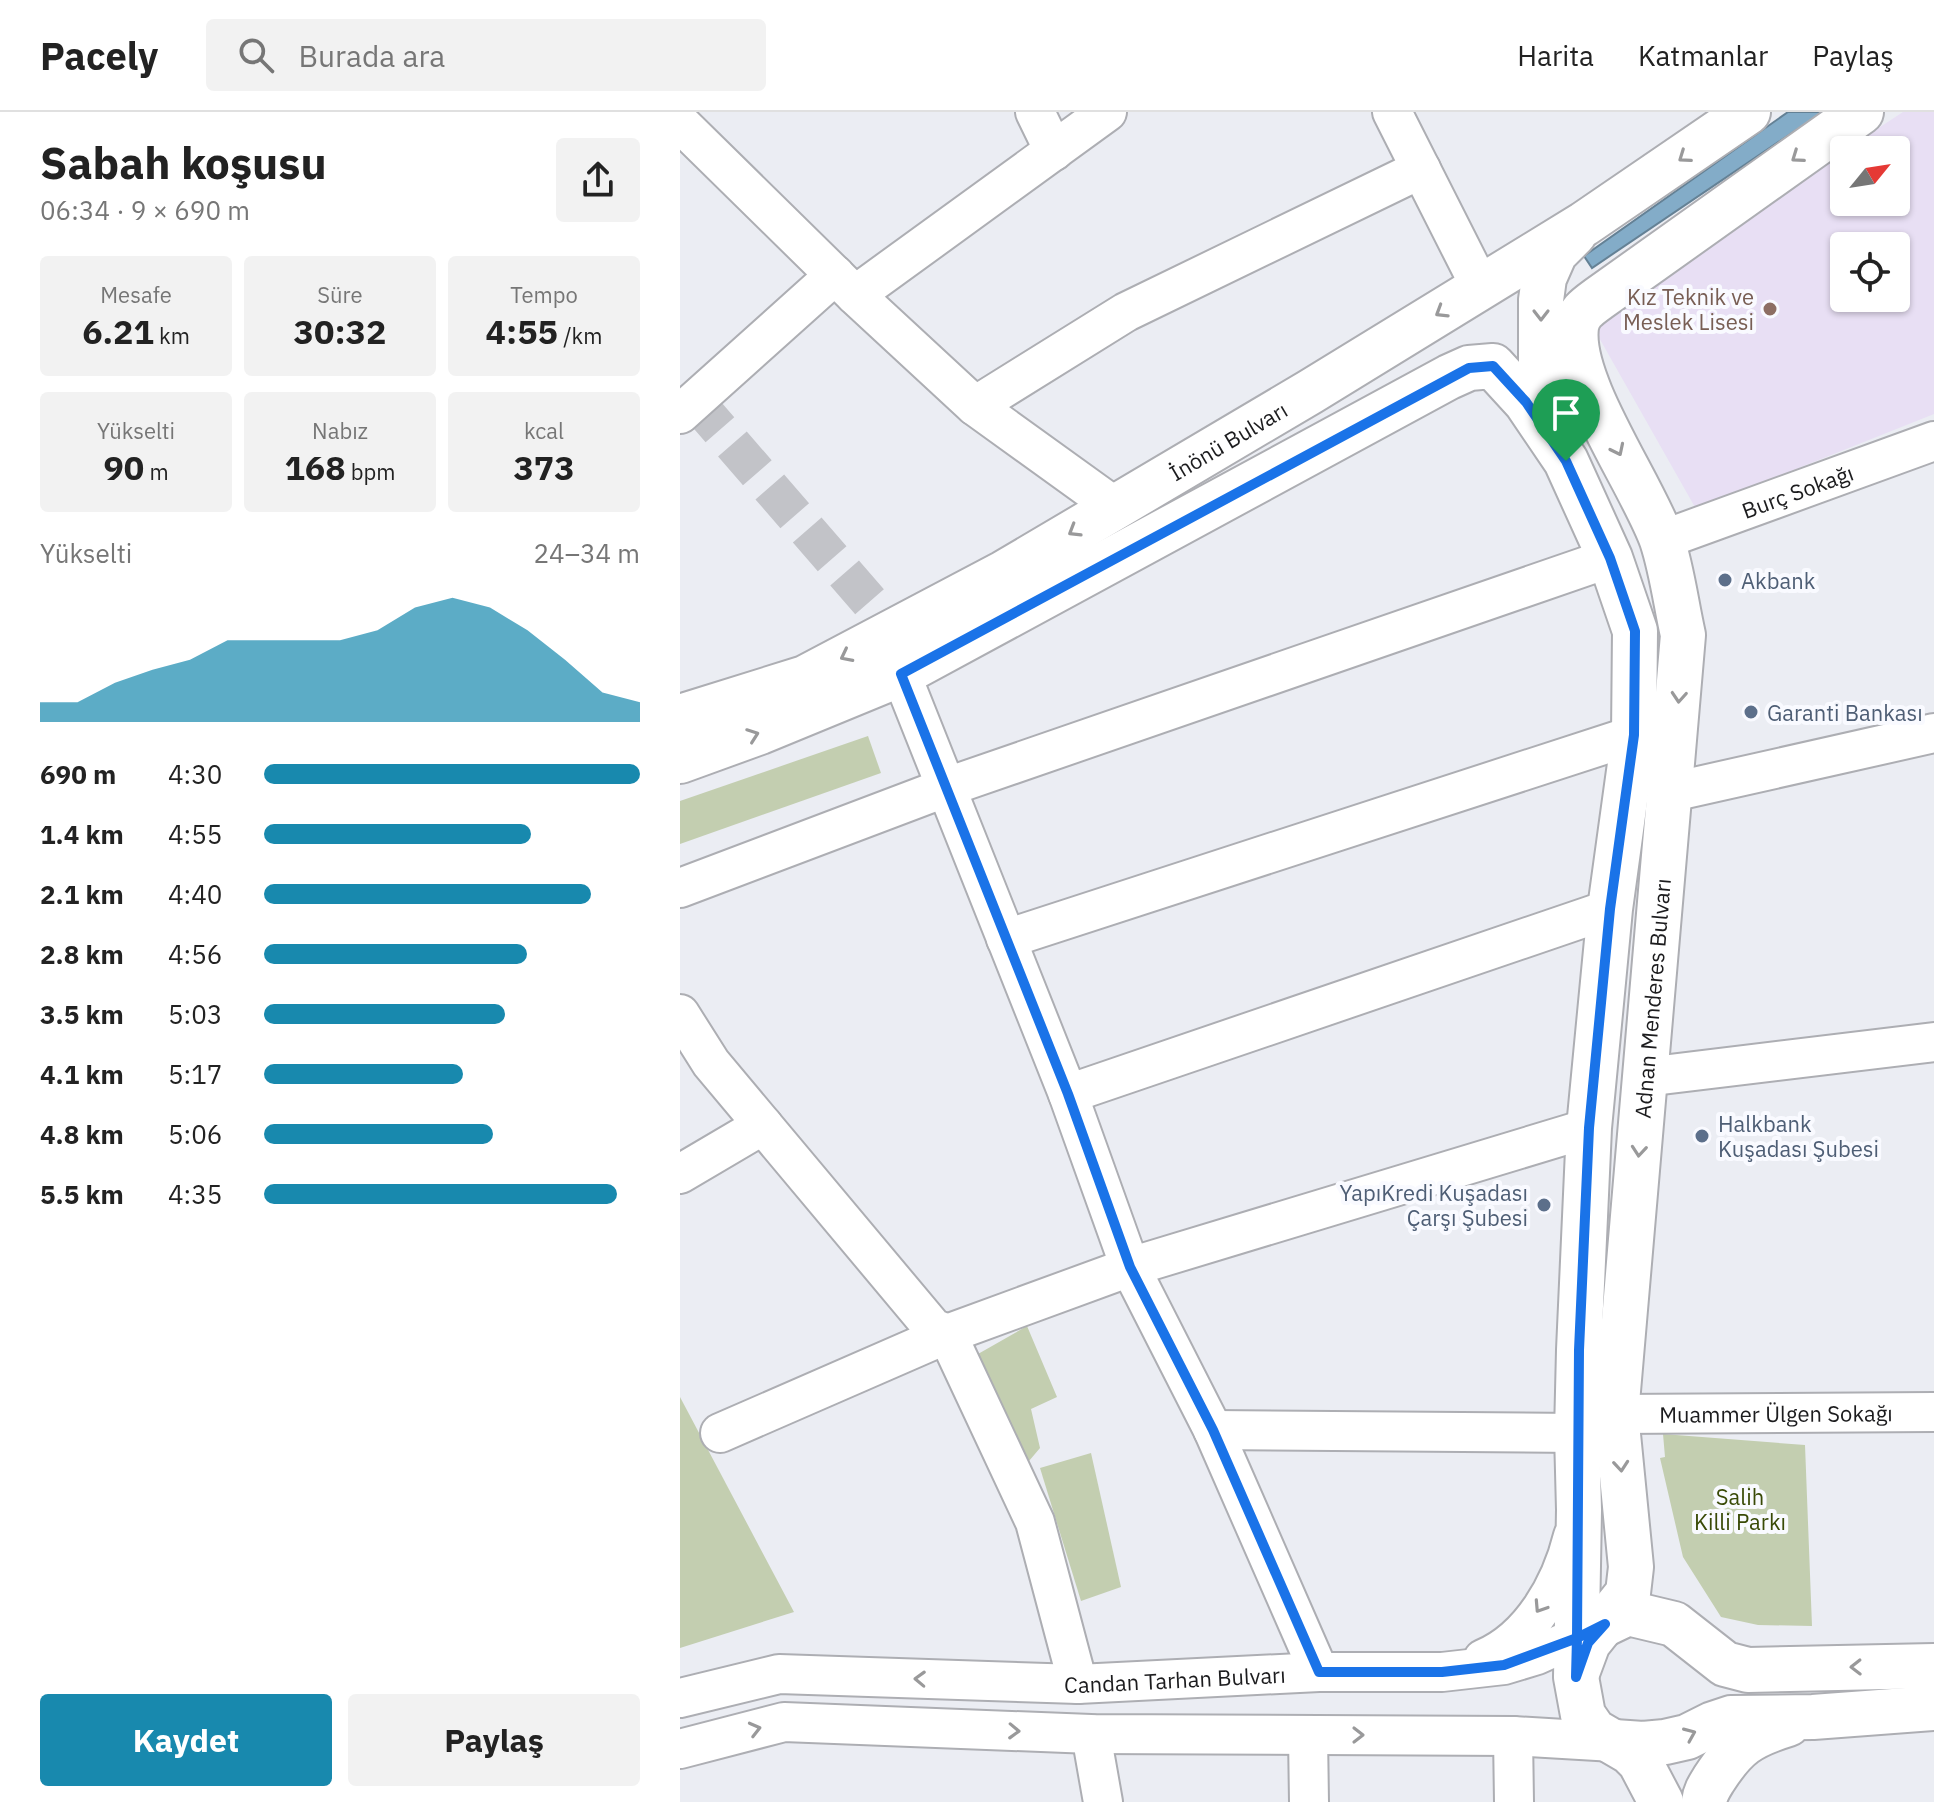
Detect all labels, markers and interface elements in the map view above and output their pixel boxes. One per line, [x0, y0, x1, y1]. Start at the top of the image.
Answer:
search box [206, 19, 766, 91]
text: Pacely [40, 31, 158, 80]
icon: search [234, 33, 278, 77]
text: Burada ara [298, 36, 445, 75]
text: Harita [1517, 37, 1594, 74]
text: Katmanlar [1638, 37, 1768, 74]
text: Paylaş [1812, 37, 1894, 74]
text: Sabah koşusu [40, 134, 327, 191]
north arrow [1830, 136, 1910, 216]
map controls [1830, 136, 1910, 312]
button: share [556, 138, 640, 222]
one-way arrow [1679, 147, 1693, 162]
one-way arrow [1792, 147, 1806, 162]
text: 06:34 · 9 × 690 m [40, 193, 250, 227]
button: locate [1830, 232, 1910, 312]
text: Mesafe [100, 280, 172, 309]
text: Süre [317, 280, 363, 309]
text: Tempo [510, 280, 578, 309]
place label: Kız Teknik ve Meslek Lisesi [1623, 282, 1754, 336]
marker: Kız Teknik ve Meslek Lisesi [1761, 300, 1779, 318]
one-way arrow [1436, 302, 1450, 317]
text: 6.21 [82, 309, 154, 353]
text: 30:32 [294, 309, 386, 353]
text: 4:55 [486, 309, 558, 353]
one-way arrow [1532, 309, 1550, 322]
text: km [154, 321, 190, 350]
text: /km [558, 321, 602, 350]
pin [1532, 379, 1600, 461]
icon: arrive [1544, 391, 1588, 435]
street label: İnönü Bulvarı [1163, 394, 1292, 487]
text: Yükselti [97, 416, 175, 445]
text: Nabız [312, 416, 368, 445]
text: kcal [524, 416, 564, 445]
one-way arrow [1608, 441, 1624, 456]
text: 90 [103, 445, 144, 489]
text: 168 [284, 445, 346, 489]
text: 373 [513, 445, 575, 489]
text: m [144, 457, 169, 486]
text: bpm [346, 457, 396, 486]
street label: Burç Sokağı [1738, 457, 1857, 524]
one-way arrow [1068, 521, 1083, 537]
text: Yükselti [40, 536, 132, 570]
text: 24–34 m [533, 536, 640, 570]
place label: Akbank [1741, 566, 1816, 595]
marker: Akbank [1716, 571, 1734, 589]
one-way arrow [840, 647, 855, 662]
one-way arrow [1671, 691, 1688, 704]
place label: Garanti Bankası [1767, 698, 1923, 727]
marker: Garanti Bankası [1742, 703, 1760, 721]
one-way arrow [745, 728, 759, 745]
text: 690 m [40, 757, 116, 791]
text: 4:30 [168, 757, 222, 791]
text: 1.4 km [40, 817, 124, 851]
text: 4:55 [168, 817, 222, 851]
text: 2.1 km [40, 877, 124, 911]
text: 4:40 [168, 877, 222, 911]
street label: Adnan Menderes Bulvarı [1627, 877, 1677, 1119]
text: 2.8 km [40, 937, 124, 971]
text: 4:56 [168, 937, 222, 971]
text: 3.5 km [40, 997, 124, 1031]
text: 5:03 [168, 997, 222, 1031]
text: 4.1 km [40, 1057, 124, 1091]
text: 5:17 [168, 1057, 222, 1091]
place label: Halkbank Kuşadası Şubesi [1718, 1109, 1879, 1163]
text: 4.8 km [40, 1117, 124, 1151]
text: 5:06 [168, 1117, 222, 1151]
marker: Halkbank Kuşadası Şubesi [1693, 1127, 1711, 1145]
one-way arrow [1631, 1145, 1648, 1158]
text: 5.5 km [40, 1177, 124, 1211]
text: 4:35 [168, 1177, 222, 1211]
place label: YapıKredi Kuşadası Çarşı Şubesi [1339, 1178, 1528, 1232]
marker: YapıKredi Kuşadası Çarşı Şubesi [1535, 1196, 1553, 1214]
street label: Muammer Ülgen Sokağı [1659, 1398, 1893, 1428]
one-way arrow [1612, 1460, 1629, 1473]
park label: Salih Killi Parkı [1694, 1482, 1786, 1536]
one-way arrow [1535, 1599, 1550, 1613]
street label: Candan Tarhan Bulvarı [1064, 1659, 1286, 1698]
one-way arrow [1849, 1659, 1862, 1676]
one-way arrow [913, 1671, 926, 1688]
button: Kaydet [40, 1694, 332, 1786]
button: Paylaş [348, 1694, 640, 1786]
one-way arrow [748, 1722, 762, 1739]
one-way arrow [1008, 1722, 1021, 1739]
one-way arrow [1352, 1726, 1365, 1744]
one-way arrow [1682, 1728, 1697, 1744]

